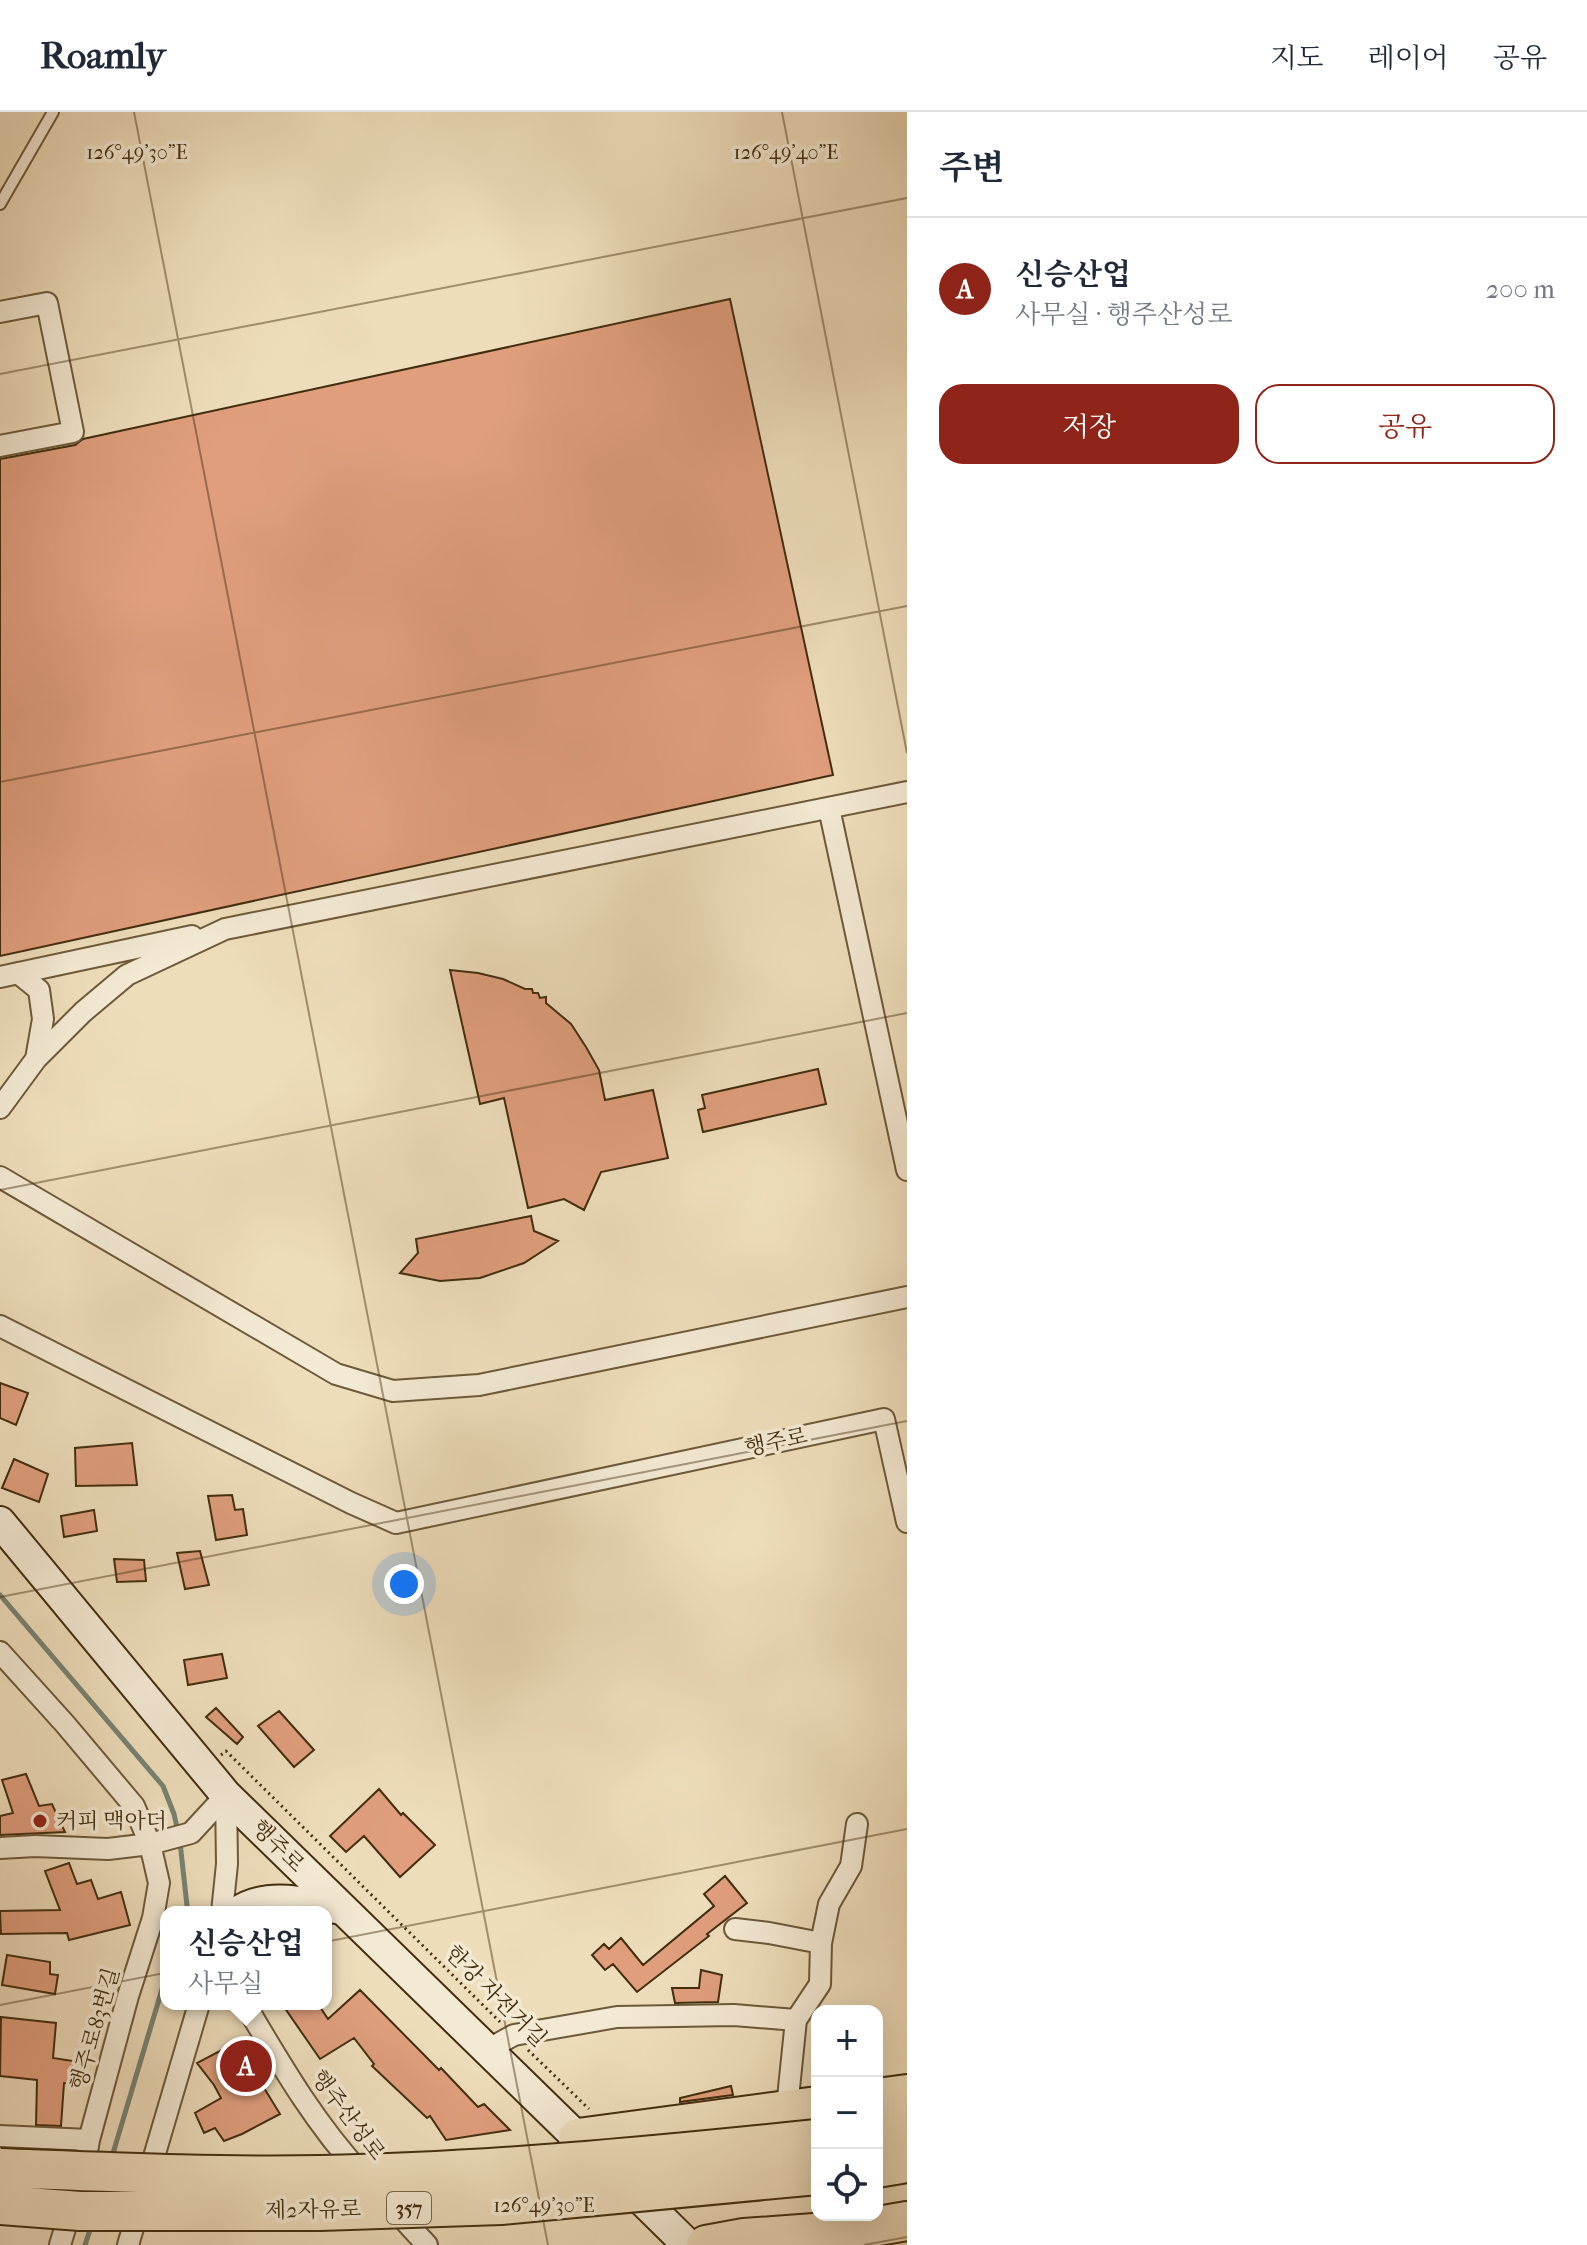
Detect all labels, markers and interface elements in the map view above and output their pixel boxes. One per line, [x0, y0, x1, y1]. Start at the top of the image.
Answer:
text: Roamly [40, 33, 166, 78]
text: 지도 [1270, 41, 1324, 74]
text: 레이어 [1368, 41, 1449, 74]
text: 공유 [1493, 41, 1547, 74]
text: 126°49'30"E [86, 141, 188, 164]
text: 126°49'40"E [734, 141, 838, 164]
text: 주변 [939, 148, 1005, 188]
text: 신승산업 [1015, 257, 1131, 292]
text: A [957, 274, 973, 305]
text: 200 m [1486, 274, 1555, 305]
text: 사무실 · 행주산성로 [1015, 299, 1232, 330]
button: 저장 [939, 384, 1239, 464]
button: 공유 [1255, 384, 1555, 464]
street label: 행주로 [742, 1423, 810, 1461]
your location [384, 1564, 424, 1604]
place label: 커피 맥아더 [56, 1808, 167, 1834]
marker: 커피 맥아더 [31, 1812, 49, 1830]
street label: 행주로 [246, 1814, 310, 1878]
popup [160, 1906, 332, 2010]
text: 신승산업 [188, 1926, 304, 1961]
street label: 한강 자전거길 [440, 1940, 552, 2052]
street label: 행주로83번길 [65, 1965, 125, 2093]
text: 사무실 [188, 1968, 263, 1999]
map controls [811, 2005, 883, 2221]
button: + [811, 2005, 883, 2077]
pin: A [220, 2036, 272, 2096]
street label: 행주산성로 [306, 2065, 390, 2165]
button: − [811, 2077, 883, 2149]
button: locate [811, 2149, 883, 2221]
road number: 357 [387, 2192, 431, 2224]
text: 126°49'30"E [493, 2194, 595, 2217]
street label: 제2자유로 [265, 2196, 361, 2224]

